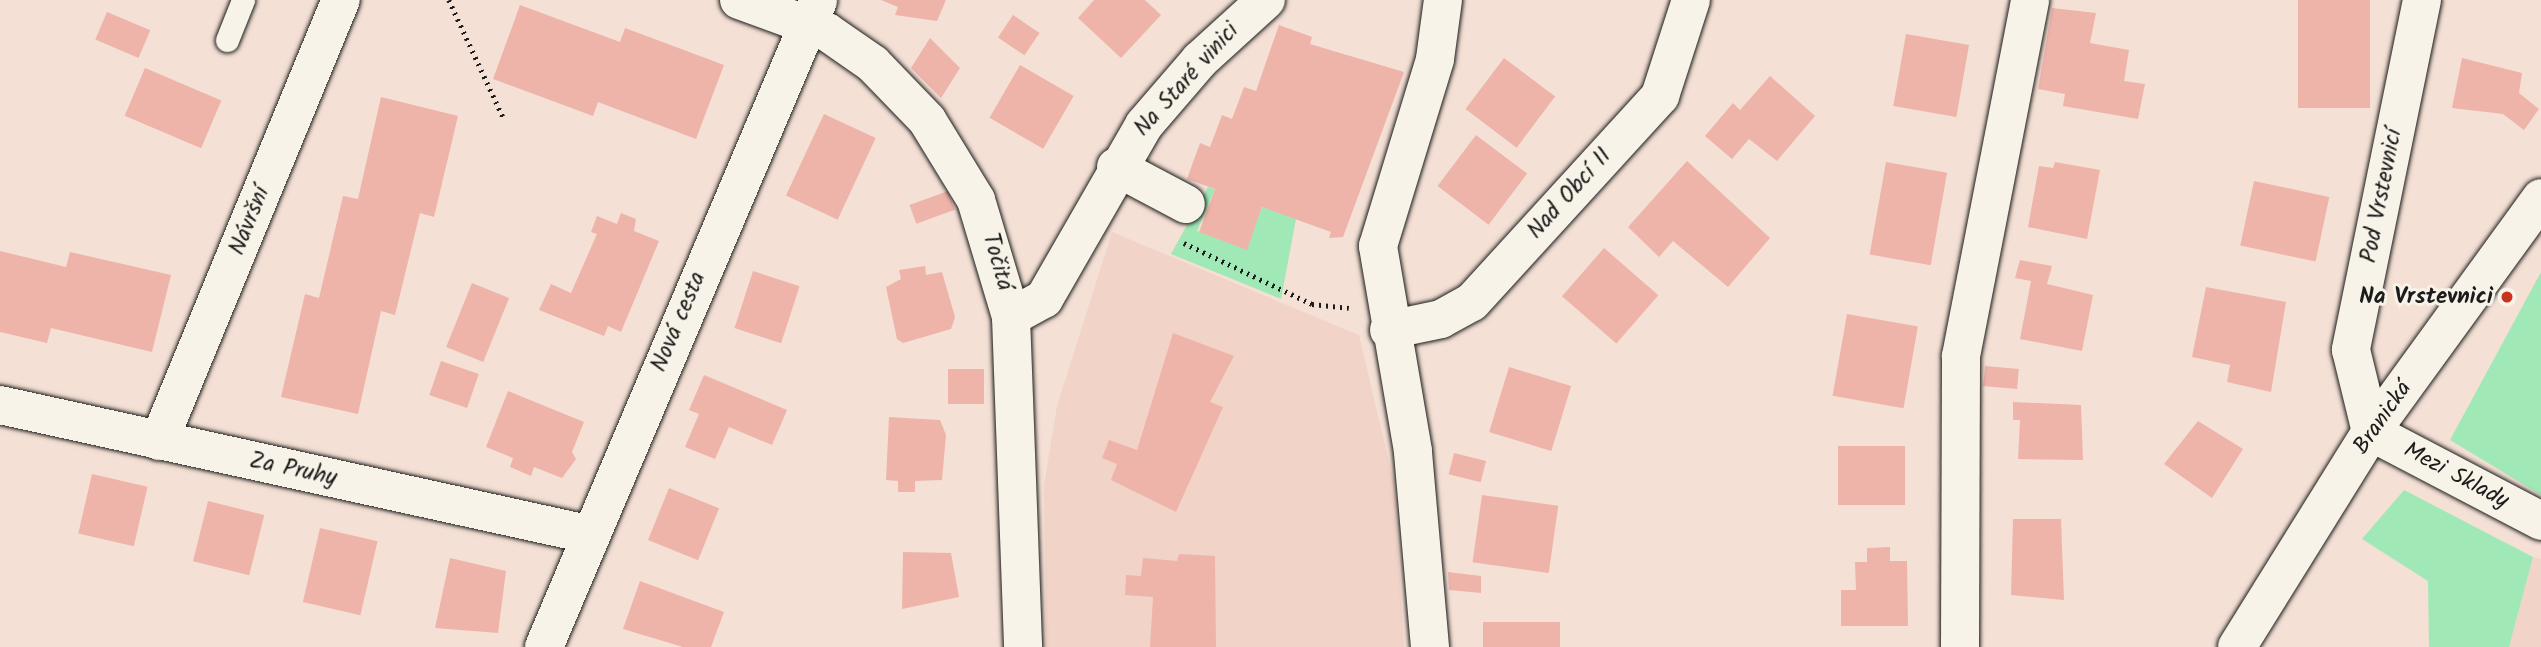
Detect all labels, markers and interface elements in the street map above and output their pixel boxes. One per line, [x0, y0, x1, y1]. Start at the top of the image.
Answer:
street label: Na Staré vinici [1129, 18, 1245, 142]
street label: Pod Vrstevnicí [2356, 127, 2408, 265]
street label: Nad Obcí II [1522, 143, 1618, 245]
street label: Návršní [224, 183, 276, 259]
street label: Točitá [976, 230, 1018, 294]
street label: Nová cesta [646, 268, 712, 376]
place label: Na Vrstevnici [2359, 283, 2493, 311]
marker: Na Vrstevnici [2499, 289, 2515, 305]
street label: Branická [2348, 376, 2418, 460]
street label: Mezi Sklady [2399, 437, 2513, 515]
street label: Za Pruhy [247, 447, 339, 493]

